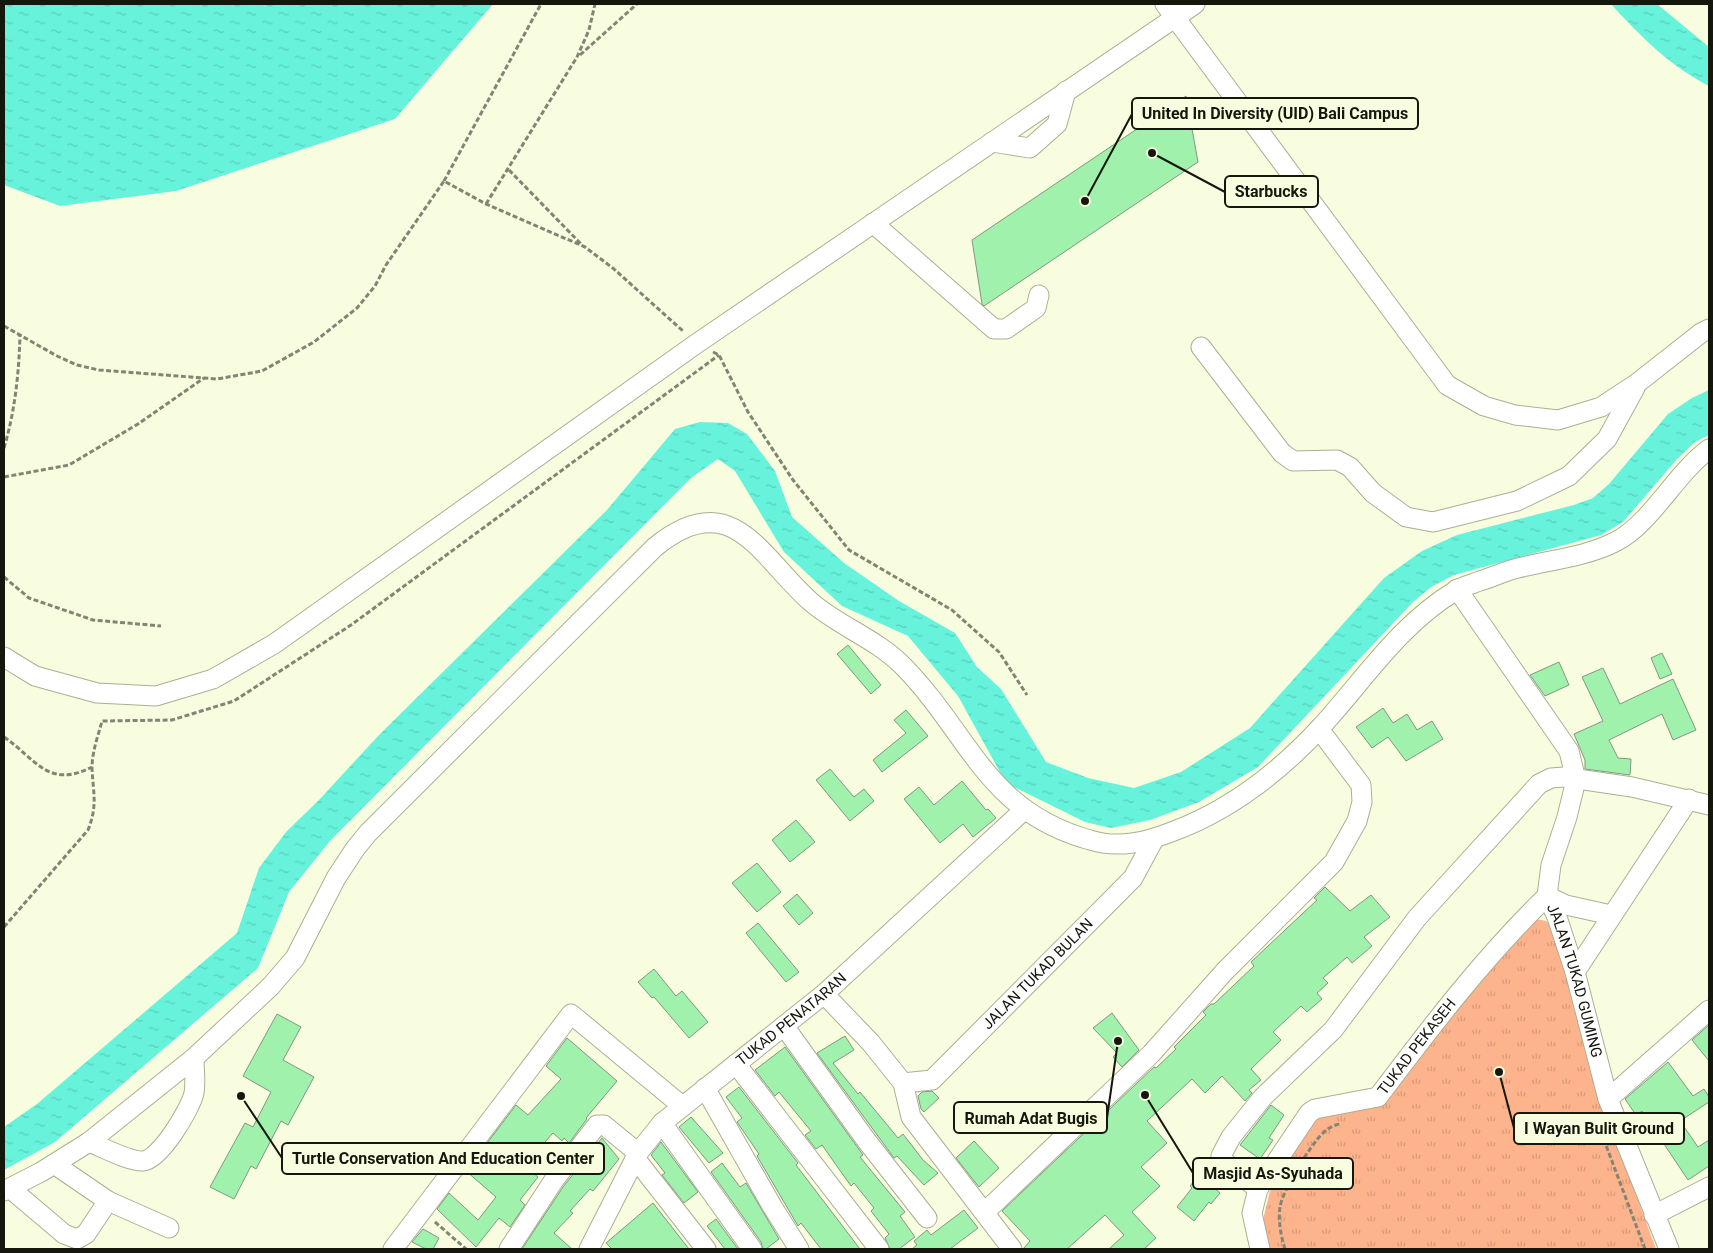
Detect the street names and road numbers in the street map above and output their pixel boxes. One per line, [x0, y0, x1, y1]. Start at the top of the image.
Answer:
street label: JALAN TUKAD GUMING [1543, 901, 1606, 1059]
street label: JALAN TUKAD BULAN [979, 914, 1097, 1033]
street label: TUKAD PENATARAN [732, 969, 850, 1069]
street label: TUKAD PEKASEH [1374, 995, 1460, 1098]

